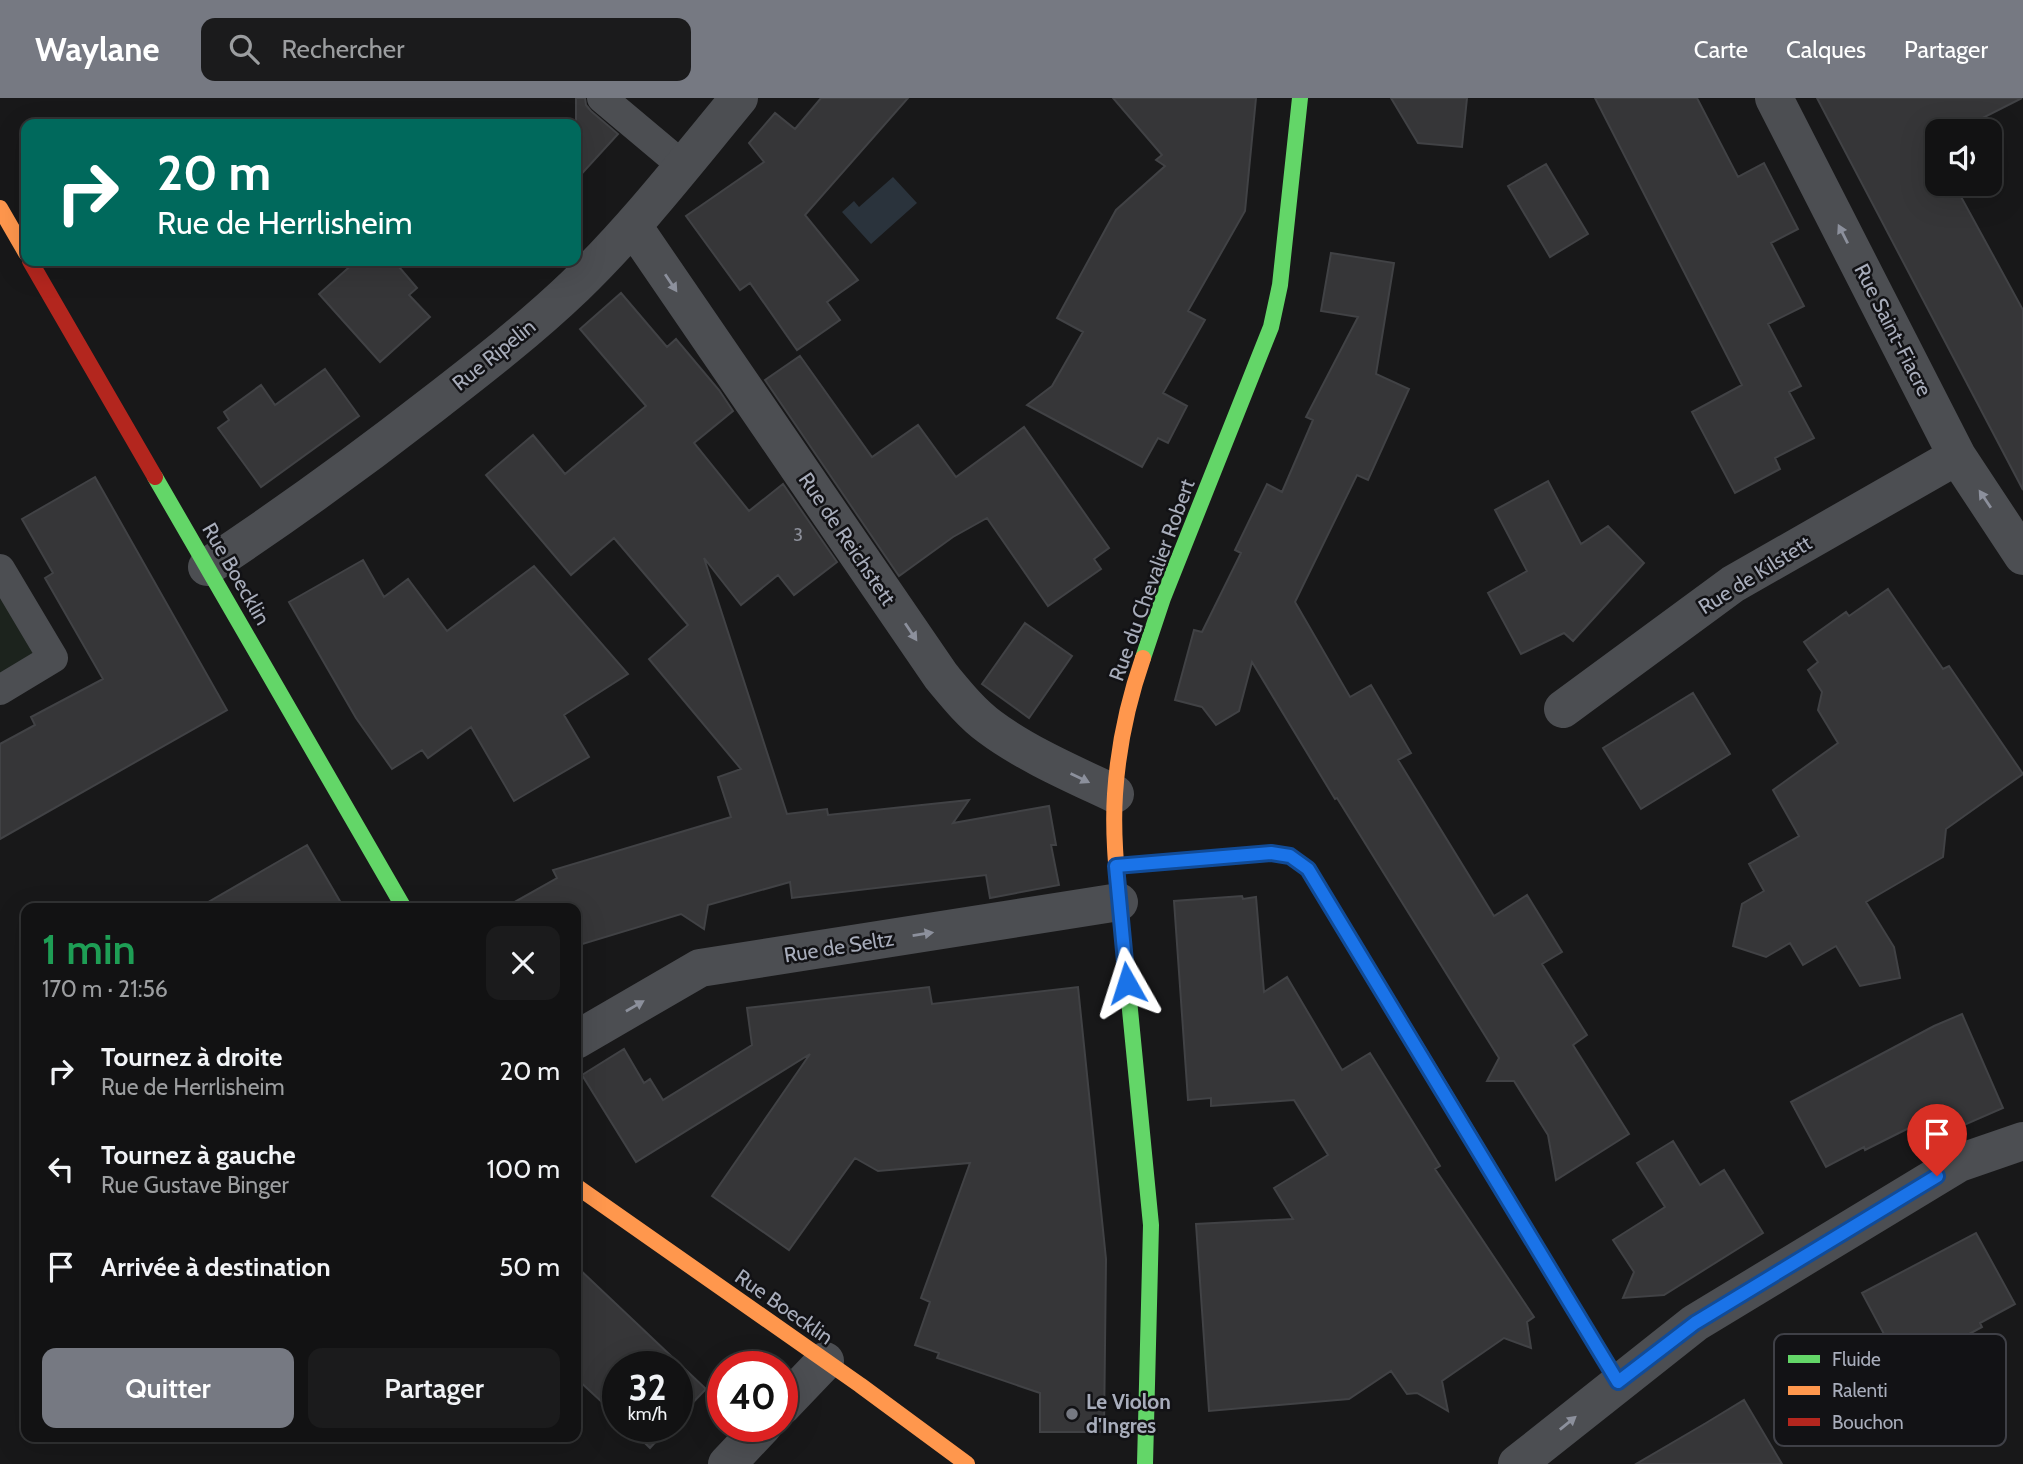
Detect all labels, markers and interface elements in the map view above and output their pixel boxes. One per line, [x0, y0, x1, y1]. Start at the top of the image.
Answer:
search box [201, 18, 691, 81]
text: Waylane [35, 29, 159, 69]
icon: search [225, 30, 263, 68]
text: Rechercher [281, 33, 404, 65]
text: Carte [1694, 35, 1748, 64]
text: Calques [1786, 35, 1866, 64]
text: Partager [1904, 35, 1988, 64]
map controls [1925, 119, 2002, 196]
button: sound [1925, 119, 2002, 196]
text: 20 m [157, 143, 271, 202]
icon: right [42, 147, 133, 238]
text: Rue de Herrlisheim [157, 203, 413, 242]
one-way arrow [1838, 224, 1849, 244]
street label: Rue Saint-Fiacre [1849, 259, 1938, 400]
one-way arrow [665, 273, 678, 293]
street label: Rue Ripelin [447, 314, 540, 396]
street label: Rue de Reichstett [794, 467, 901, 610]
street label: Rue du Chevalier Robert [1103, 475, 1200, 684]
one-way arrow [1979, 489, 1992, 509]
street label: Rue Boecklin [197, 518, 276, 629]
house number: 3 [793, 524, 803, 546]
street label: Rue de Kilstett [1694, 530, 1816, 619]
one-way arrow [904, 623, 918, 641]
one-way arrow [1070, 772, 1090, 783]
text: 1 min [42, 923, 136, 975]
street label: Rue de Seltz [782, 925, 896, 968]
button: close [486, 926, 560, 1000]
one-way arrow [913, 928, 935, 939]
position arrow [1090, 946, 1164, 1020]
text: 170 m · 21:56 [42, 975, 168, 1003]
one-way arrow [625, 1000, 645, 1012]
text: Tournez à droite [101, 1041, 283, 1073]
icon: right [42, 1052, 80, 1090]
text: 20 m [500, 1055, 560, 1087]
text: Rue de Herrlisheim [101, 1073, 285, 1101]
pin [1907, 1104, 1967, 1176]
icon: arrive [1918, 1115, 1956, 1153]
text: Tournez à gauche [101, 1139, 296, 1171]
icon: left [42, 1150, 80, 1188]
text: 100 m [487, 1153, 560, 1185]
text: Rue Gustave Binger [101, 1171, 289, 1199]
icon: arrive [42, 1248, 80, 1286]
text: Arrivée à destination [101, 1251, 331, 1283]
text: 50 m [499, 1251, 560, 1283]
street label: Rue Boecklin [730, 1264, 838, 1349]
legend [1774, 1334, 2006, 1446]
button: Quitter [42, 1348, 294, 1428]
button: Partager [308, 1348, 560, 1428]
text: Fluide [1832, 1348, 1881, 1371]
speed limit sign: 40 [707, 1351, 798, 1442]
text: 32 [629, 1366, 666, 1409]
text: Ralenti [1832, 1379, 1888, 1402]
place label: Le Violon d'Ingres [1086, 1389, 1171, 1438]
text: km/h [628, 1403, 667, 1425]
marker: Le Violon d'Ingres [1064, 1406, 1080, 1422]
text: Bouchon [1832, 1411, 1904, 1434]
one-way arrow [1559, 1416, 1576, 1431]

